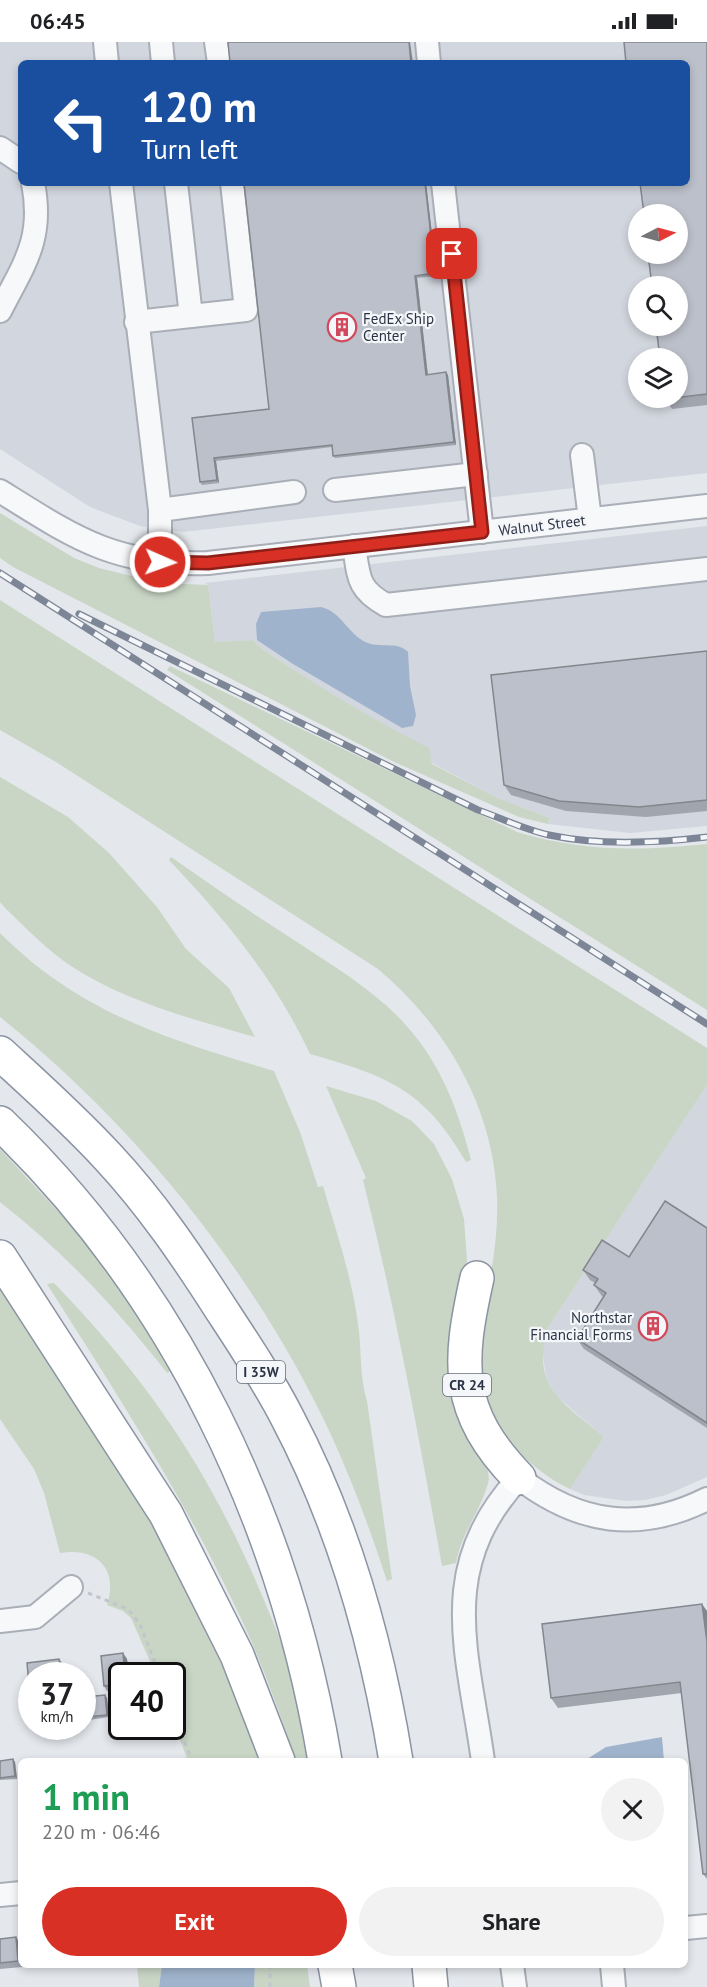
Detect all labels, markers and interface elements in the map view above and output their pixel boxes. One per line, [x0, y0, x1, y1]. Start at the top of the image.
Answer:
text: 06:45 [30, 7, 86, 35]
text: 120 m [141, 79, 257, 134]
icon: left [42, 84, 120, 162]
text: Turn left [141, 132, 238, 166]
north arrow [628, 204, 688, 264]
map controls [628, 204, 688, 408]
pin [426, 228, 477, 279]
icon: arrive [435, 237, 468, 270]
button: search [628, 276, 688, 336]
place label: FedEx Ship Center [363, 309, 434, 345]
building icon: FedEx Ship Center [326, 311, 358, 343]
button: layers [628, 348, 688, 408]
street label: Walnut Street [498, 510, 586, 540]
position arrow [128, 530, 192, 594]
place label: Northstar Financial Forms [530, 1308, 632, 1344]
building icon: Northstar Financial Forms [637, 1310, 669, 1342]
road number: I 35W [237, 1361, 285, 1383]
road number: CR 24 [443, 1374, 491, 1396]
speed limit sign: 40 [108, 1662, 186, 1740]
text: 37 [40, 1674, 74, 1713]
text: km/h [41, 1707, 73, 1726]
text: 1 min [42, 1773, 130, 1820]
button: close [601, 1778, 664, 1841]
text: 220 m · 06:46 [42, 1819, 160, 1845]
button: Exit [42, 1887, 347, 1956]
button: Share [359, 1887, 664, 1956]

